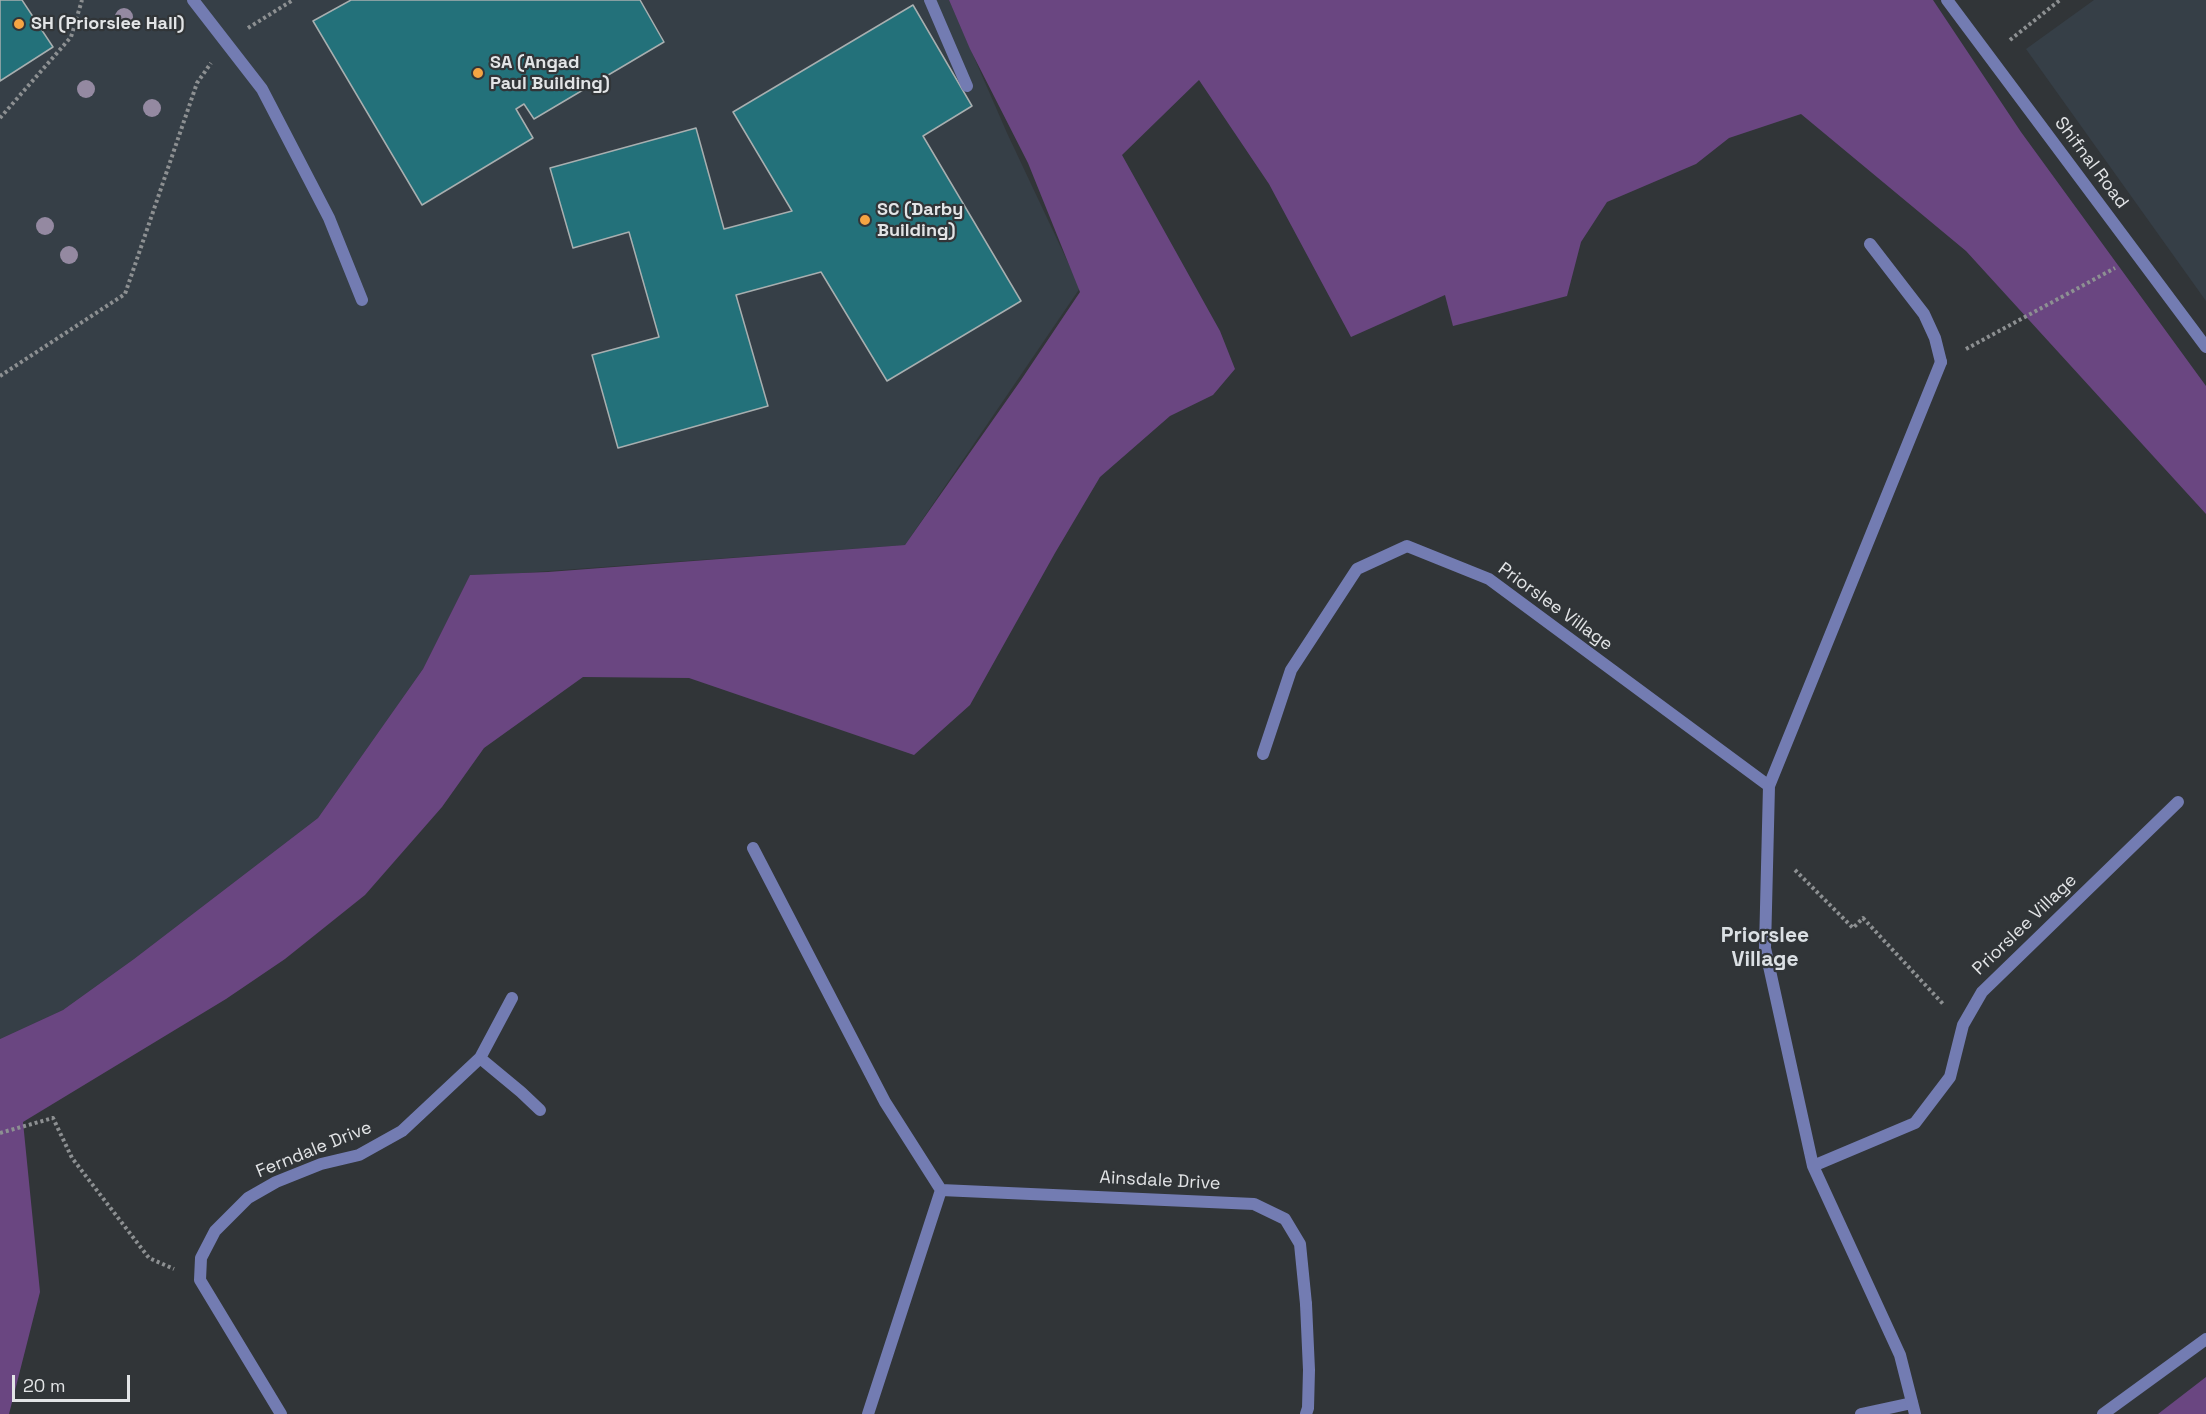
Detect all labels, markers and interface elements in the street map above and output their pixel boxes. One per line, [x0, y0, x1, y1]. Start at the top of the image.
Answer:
place label: SH (Priorslee Hall) [31, 13, 185, 35]
marker: SH (Priorslee Hall) [12, 17, 26, 31]
place label: SA (Angad Paul Building) [490, 52, 610, 94]
marker: SA (Angad Paul Building) [471, 66, 485, 80]
street label: Shifnal Road [2050, 113, 2132, 213]
place label: SC (Darby Building) [877, 199, 963, 242]
marker: SC (Darby Building) [858, 213, 872, 227]
street label: Priorslee Village [1494, 558, 1616, 656]
street label: Priorslee Village [1968, 870, 2082, 980]
district label: Priorslee Village [1721, 923, 1809, 973]
street label: Ferndale Drive [253, 1117, 375, 1183]
street label: Ainsdale Drive [1099, 1167, 1221, 1195]
scale bar [15, 1363, 134, 1401]
text: 20 m [23, 1374, 66, 1397]

